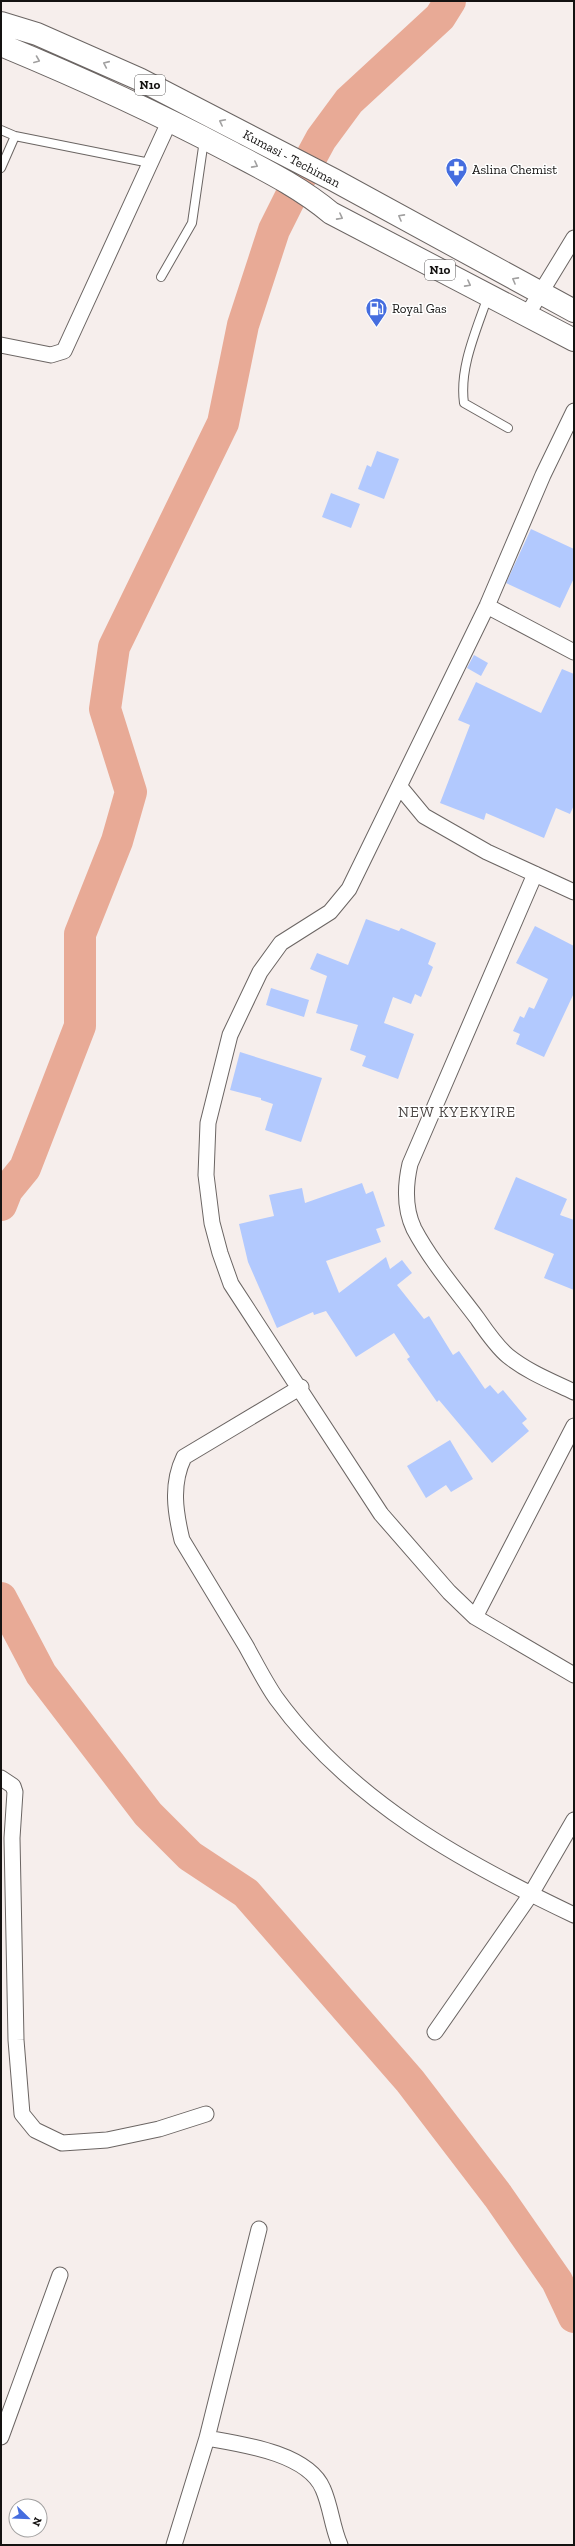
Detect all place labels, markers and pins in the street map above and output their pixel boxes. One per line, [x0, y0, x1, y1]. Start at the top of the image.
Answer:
pharmacy icon: Aslina Chemist [444, 156, 470, 189]
place label: Aslina Chemist [472, 162, 557, 177]
fuel station icon: Royal Gas [363, 295, 389, 328]
place label: Royal Gas [392, 301, 447, 316]

